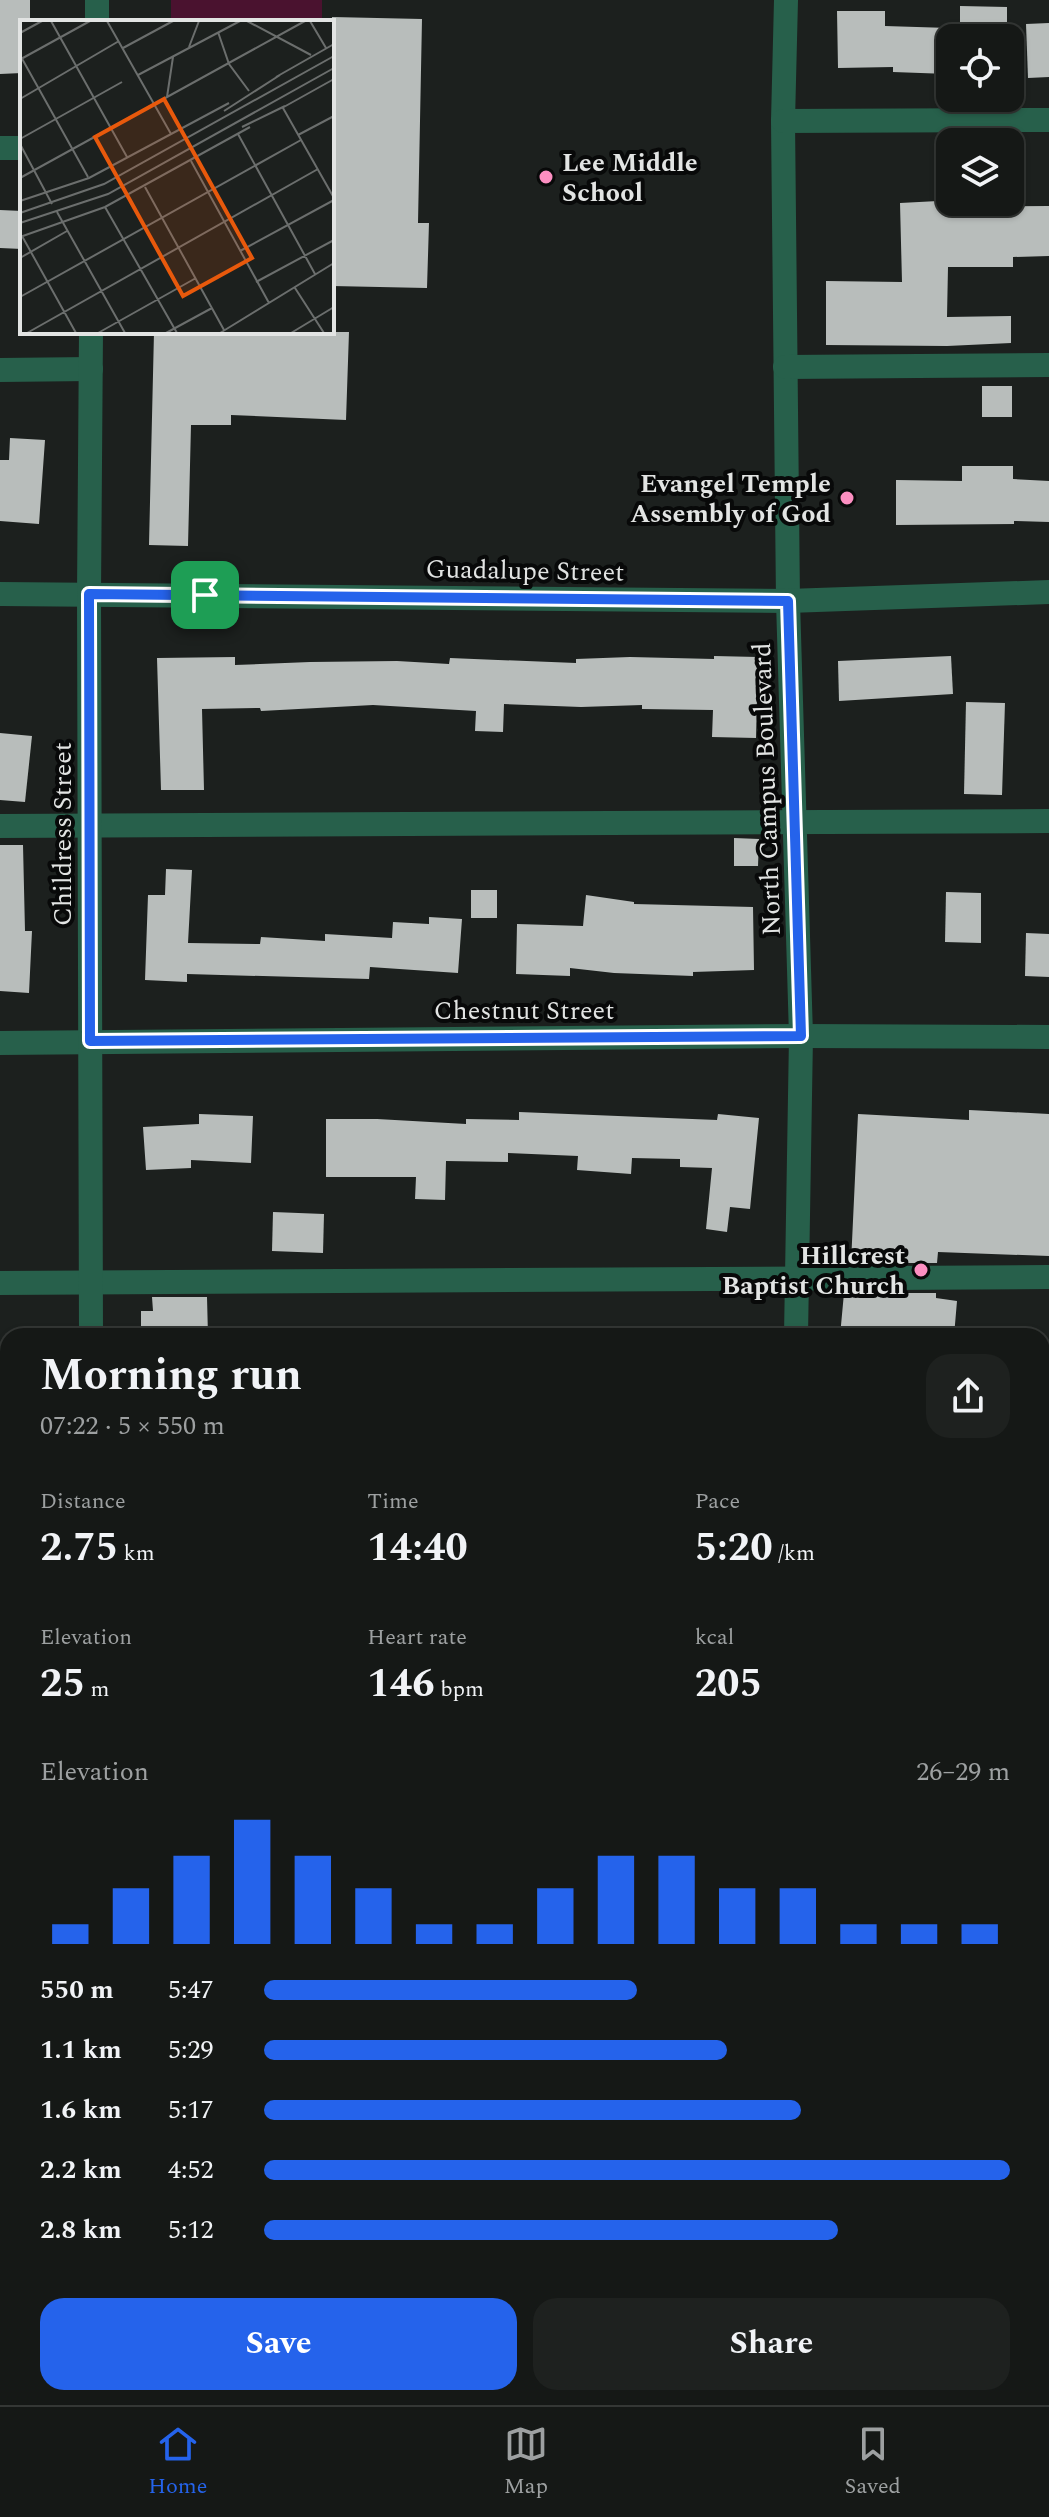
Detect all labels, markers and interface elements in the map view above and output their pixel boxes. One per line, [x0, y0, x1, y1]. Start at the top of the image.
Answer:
inset map [20, 20, 334, 334]
map controls [936, 24, 1024, 216]
button: locate [936, 24, 1024, 112]
button: layers [936, 128, 1024, 216]
place label: Lee Middle School [562, 143, 698, 213]
marker: Lee Middle School [537, 168, 555, 186]
place label: Evangel Temple Assembly of God [630, 464, 831, 534]
marker: Evangel Temple Assembly of God [838, 489, 856, 507]
street label: Guadalupe Street [425, 549, 625, 593]
pin [171, 561, 239, 629]
icon: arrive [183, 573, 227, 617]
street label: North Campus Boulevard [742, 642, 792, 936]
street label: Childress Street [43, 742, 83, 926]
street label: Chestnut Street [434, 991, 614, 1031]
place label: Hillcrest Baptist Church [722, 1236, 905, 1306]
marker: Hillcrest Baptist Church [912, 1261, 930, 1279]
text: Morning run [40, 1342, 302, 1409]
button: share [926, 1354, 1010, 1438]
text: 07:22 · 5 × 550 m [40, 1406, 225, 1446]
text: Distance [40, 1485, 126, 1518]
text: Time [367, 1485, 419, 1518]
text: Pace [695, 1485, 740, 1518]
text: 2.75 [40, 1518, 118, 1579]
text: 14:40 [367, 1518, 468, 1579]
text: 5:20 [695, 1518, 773, 1579]
text: km [118, 1537, 155, 1570]
text: /km [773, 1537, 815, 1570]
text: Elevation [40, 1621, 132, 1654]
text: Heart rate [367, 1621, 467, 1654]
text: kcal [695, 1621, 734, 1654]
text: 25 [40, 1654, 85, 1715]
text: 146 [367, 1654, 435, 1715]
text: 205 [695, 1654, 762, 1715]
text: m [85, 1673, 109, 1706]
text: bpm [435, 1673, 484, 1706]
text: Elevation [40, 1752, 149, 1792]
text: 26–29 m [916, 1752, 1010, 1792]
text: 550 m [40, 1970, 114, 2010]
text: 5:47 [168, 1970, 214, 2010]
text: 1.1 km [40, 2030, 122, 2070]
text: 5:29 [168, 2030, 214, 2070]
text: 1.6 km [40, 2090, 122, 2130]
text: 5:17 [168, 2090, 214, 2130]
text: 2.2 km [40, 2150, 122, 2190]
text: 4:52 [168, 2150, 214, 2190]
text: 2.8 km [40, 2210, 122, 2250]
text: 5:12 [168, 2210, 214, 2250]
button: Save [40, 2298, 517, 2390]
button: Share [533, 2298, 1010, 2390]
tab: Home [148, 2422, 207, 2503]
tab: Map [504, 2422, 548, 2503]
tab: Saved [844, 2422, 901, 2503]

